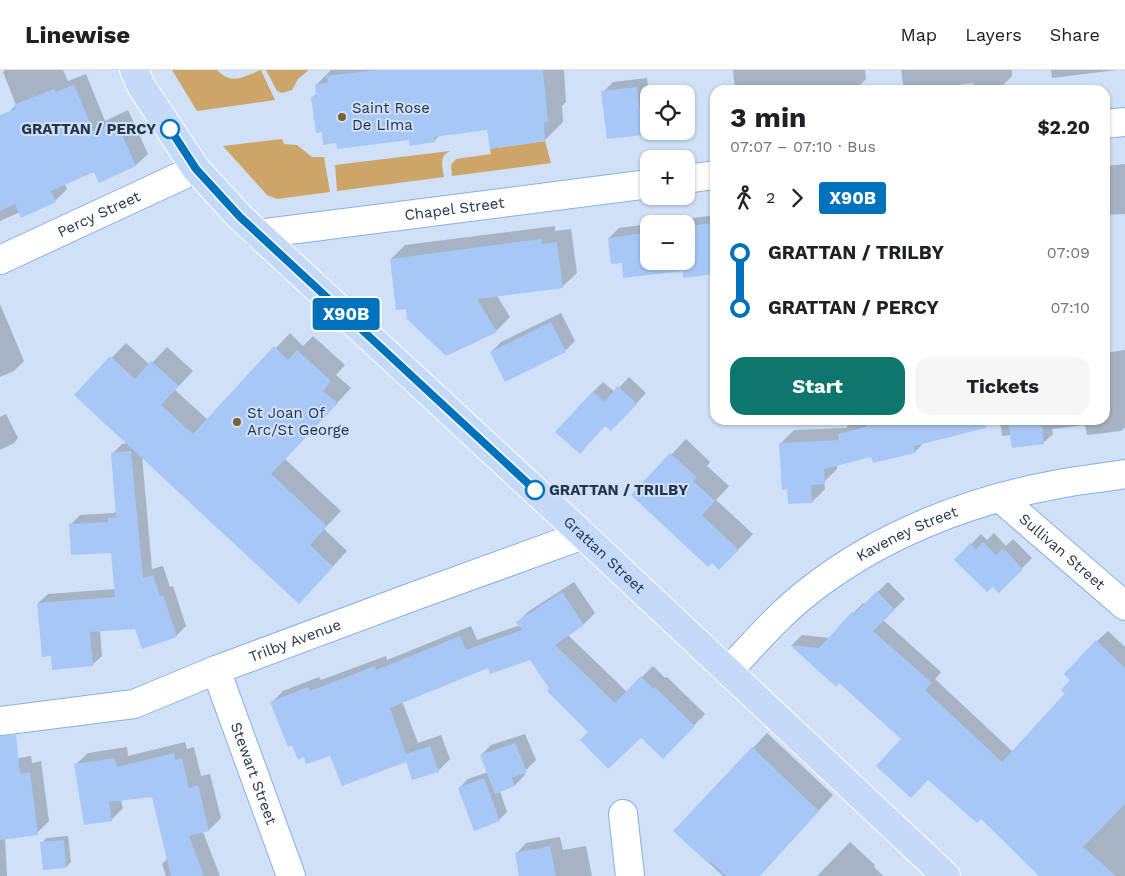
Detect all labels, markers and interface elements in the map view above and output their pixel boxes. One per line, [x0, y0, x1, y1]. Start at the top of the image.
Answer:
text: Linewise [25, 21, 130, 49]
text: Map [900, 24, 937, 45]
text: Layers [965, 24, 1022, 45]
text: Share [1050, 24, 1100, 45]
map controls [640, 85, 695, 270]
button: locate [640, 85, 695, 140]
place label: Saint Rose De LIma [352, 99, 430, 134]
text: 3 min [730, 101, 806, 134]
marker: Saint Rose De LIma [336, 111, 348, 123]
text: $2.20 [1037, 116, 1090, 139]
marker: GRATTAN / PERCY [160, 119, 180, 139]
place label: GRATTAN / PERCY [21, 120, 156, 138]
text: 07:07 – 07:10 · Bus [730, 137, 876, 156]
button: + [640, 150, 695, 205]
icon: walk [730, 184, 758, 212]
icon: forward [783, 184, 811, 212]
street label: Percy Street [55, 187, 144, 241]
text: X90B [829, 187, 876, 208]
text: 2 [766, 188, 775, 207]
street label: Chapel Street [403, 193, 506, 224]
button: − [640, 215, 695, 270]
text: GRATTAN / TRILBY [768, 241, 944, 264]
text: 07:09 [1047, 243, 1090, 262]
text: GRATTAN / PERCY [768, 296, 939, 319]
line badge: X90B [311, 298, 381, 330]
text: 07:10 [1050, 298, 1090, 317]
text: X90B [323, 303, 369, 324]
button: Start [730, 357, 905, 415]
button: Tickets [915, 357, 1090, 415]
place label: St Joan Of Arc/St George [247, 404, 349, 439]
marker: St Joan Of Arc/St George [231, 416, 243, 428]
marker: GRATTAN / TRILBY [525, 480, 545, 500]
place label: GRATTAN / TRILBY [549, 481, 688, 499]
street label: Kaveney Street [853, 502, 961, 565]
street label: Sullivan Street [1015, 510, 1109, 594]
street label: Grattan Street [560, 513, 649, 598]
street label: Trilby Avenue [246, 615, 343, 666]
street label: Stewart Street [227, 720, 281, 828]

